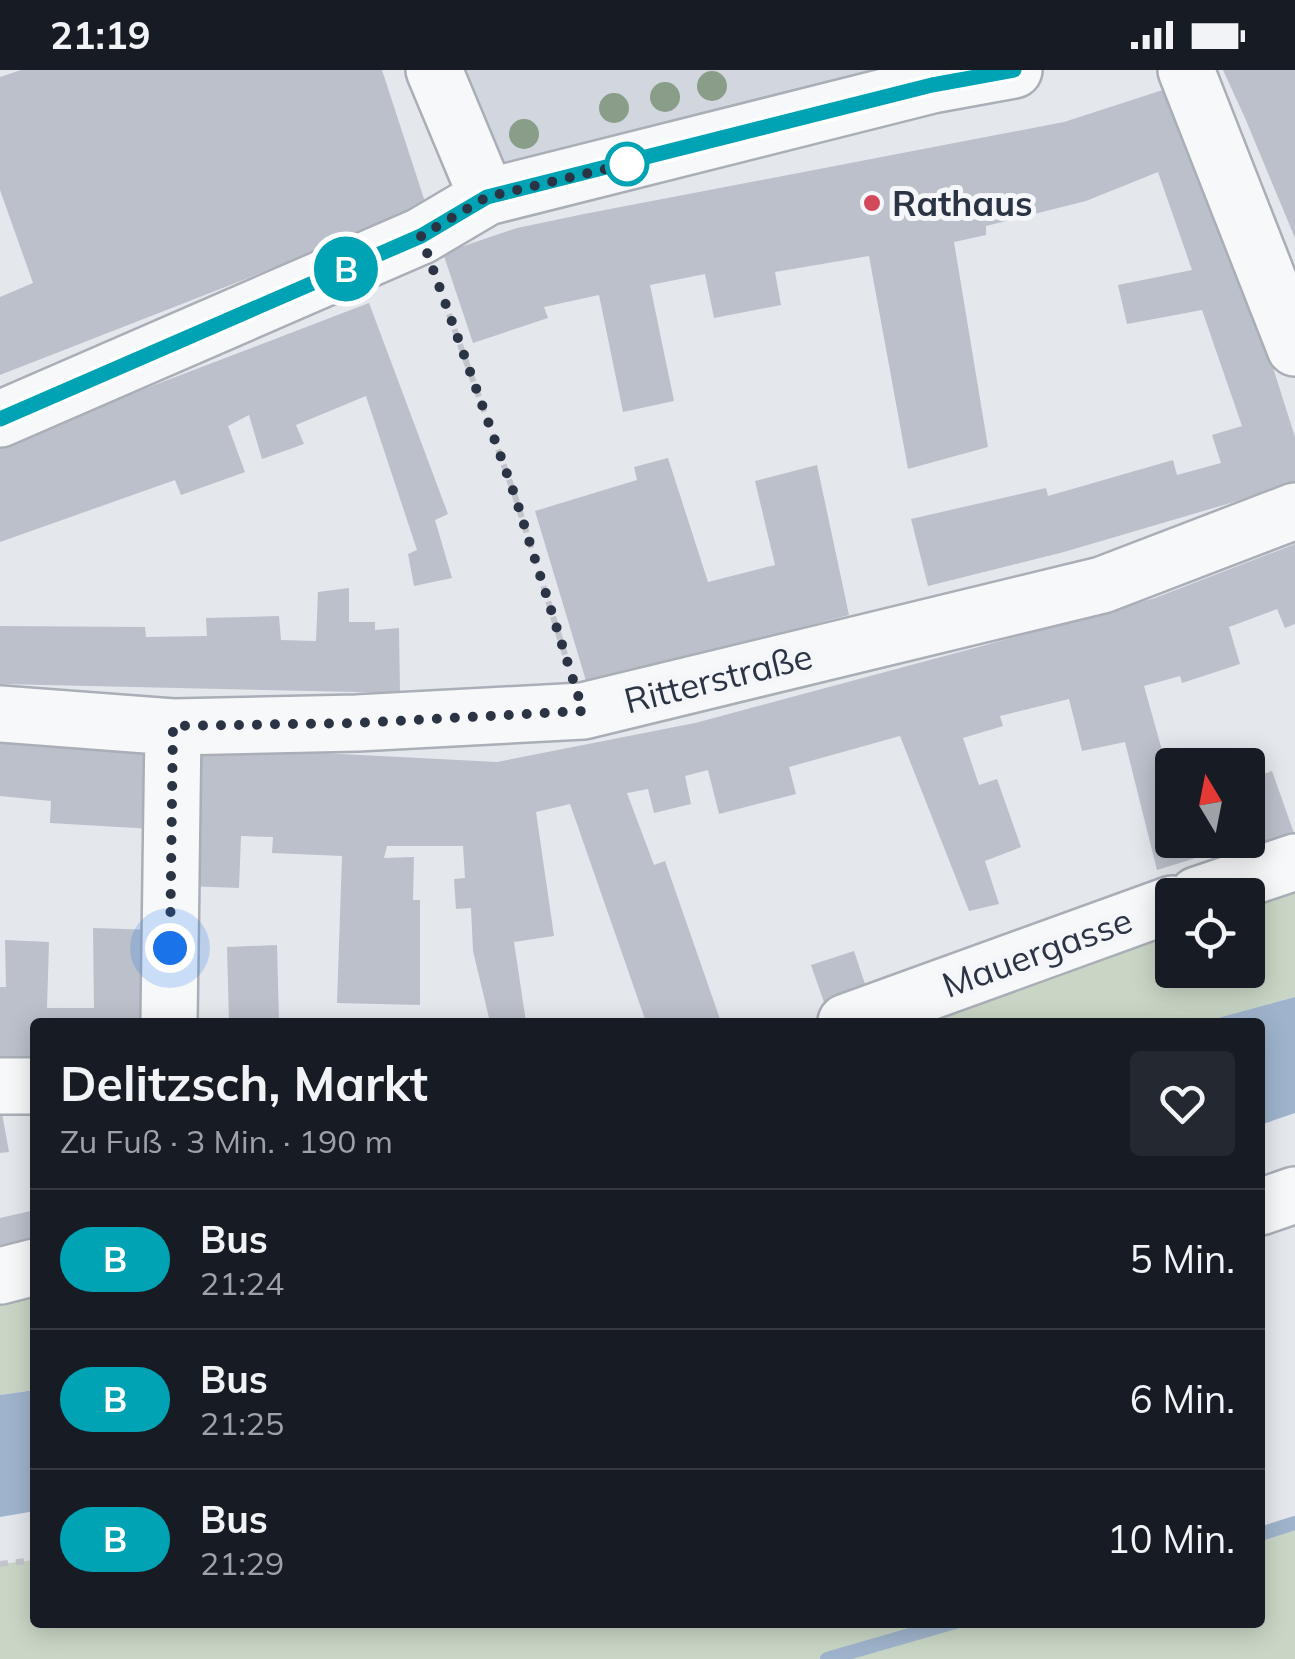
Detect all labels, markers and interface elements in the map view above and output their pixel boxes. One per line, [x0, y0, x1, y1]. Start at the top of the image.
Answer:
text: 21:19 [50, 11, 151, 59]
unlabelled marker [606, 143, 648, 185]
place label: Rathaus [892, 181, 1033, 225]
marker: Rathaus [861, 192, 883, 214]
line badge: B [314, 236, 378, 302]
text: B [334, 247, 358, 291]
street label: Ritterstraße [619, 633, 817, 723]
north arrow [1155, 748, 1265, 858]
map controls [1155, 748, 1265, 988]
button: locate [1155, 878, 1265, 988]
street label: Mauergasse [936, 897, 1138, 1007]
your location [145, 923, 195, 973]
button: heart [1130, 1051, 1235, 1156]
text: Delitzsch, Markt [60, 1053, 428, 1113]
text: Zu Fuß · 3 Min. · 190 m [60, 1121, 393, 1161]
text: Bus [200, 1215, 268, 1263]
text: 5 Min. [1130, 1235, 1235, 1283]
text: B [103, 1237, 127, 1281]
text: 21:24 [200, 1263, 284, 1303]
text: Bus [200, 1355, 268, 1403]
text: 6 Min. [1130, 1375, 1235, 1423]
text: B [103, 1377, 127, 1421]
text: 21:25 [200, 1403, 284, 1443]
text: Bus [200, 1495, 268, 1543]
text: 10 Min. [1107, 1515, 1235, 1563]
text: B [103, 1517, 127, 1561]
text: 21:29 [200, 1543, 284, 1583]

